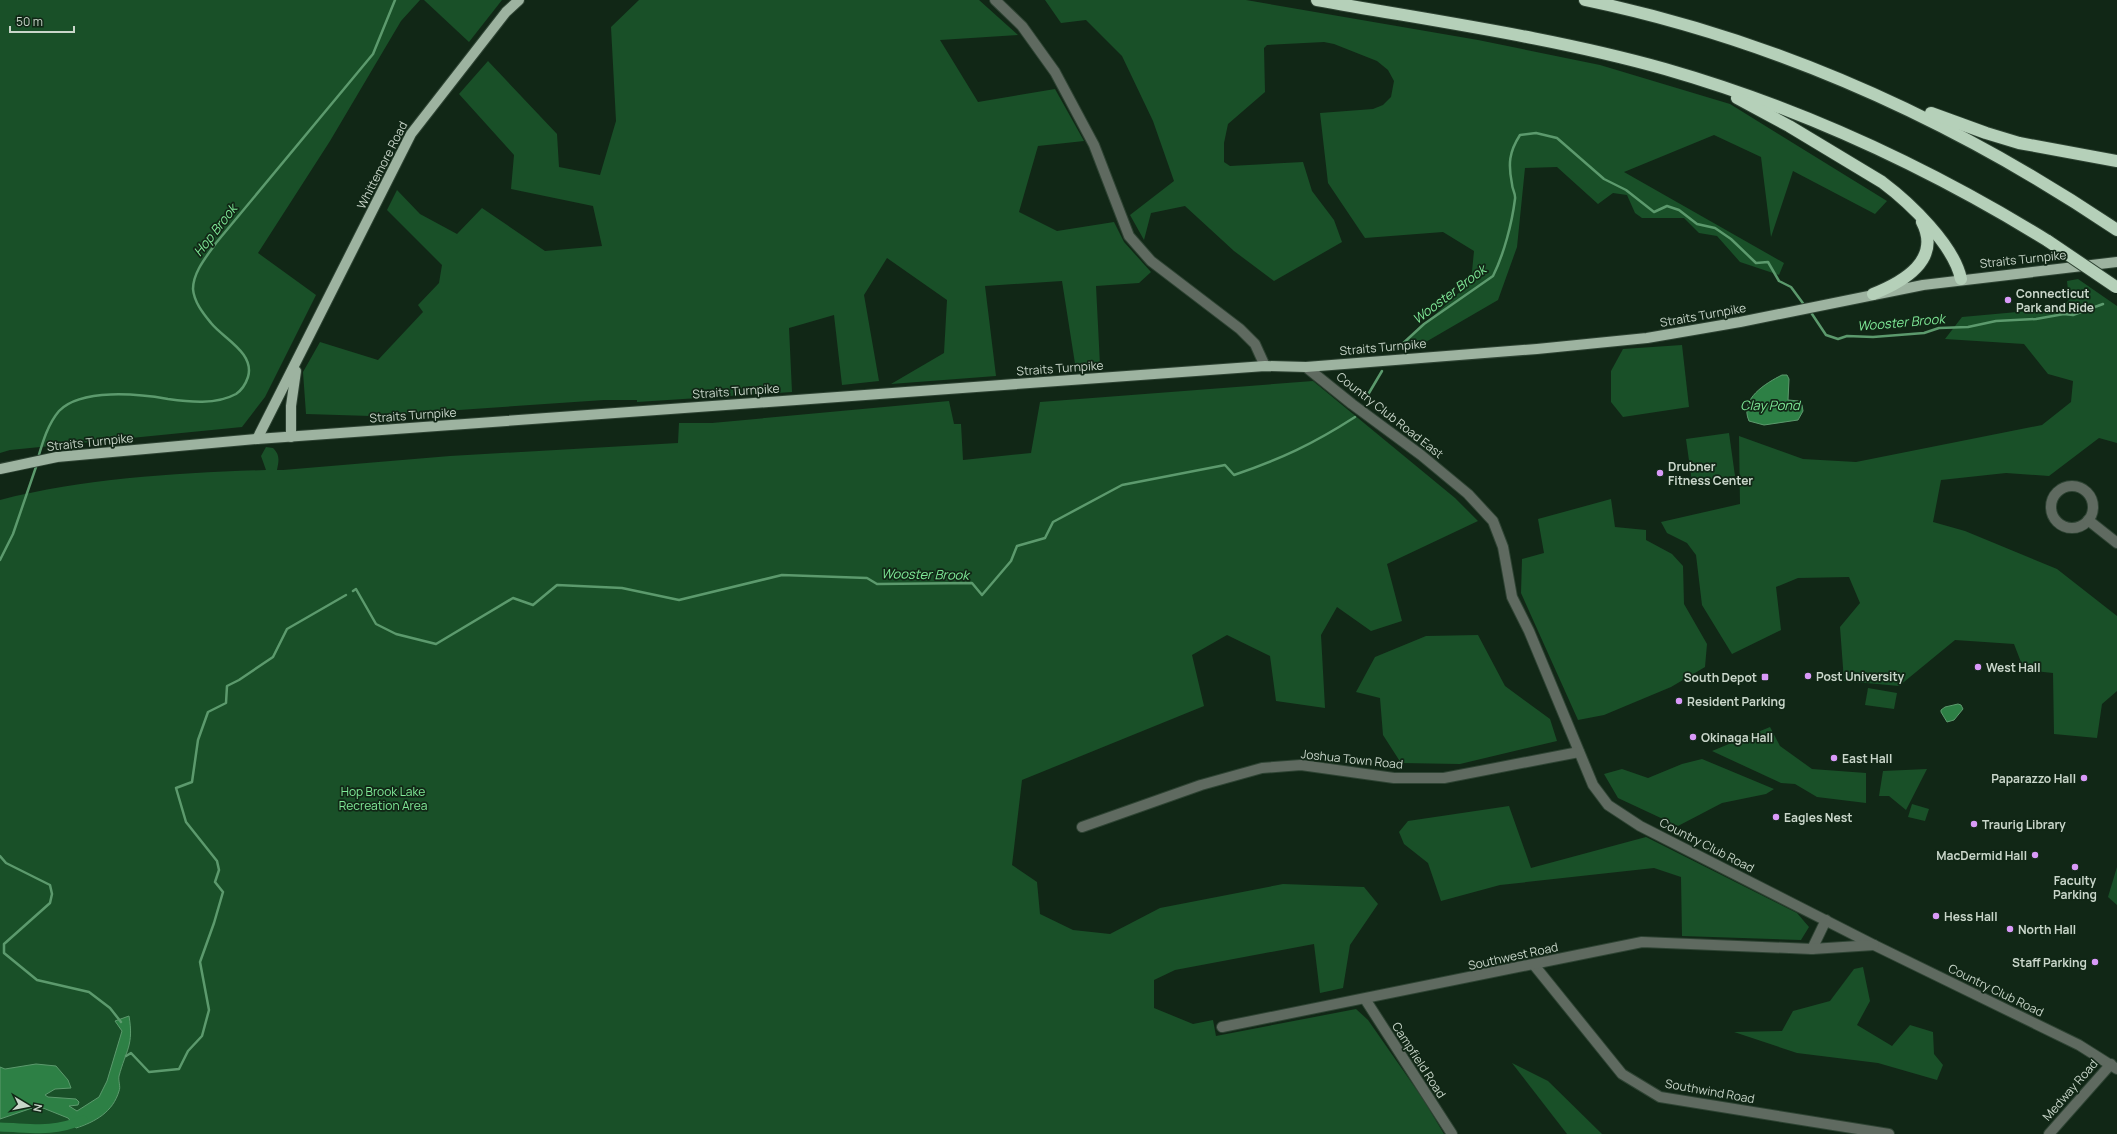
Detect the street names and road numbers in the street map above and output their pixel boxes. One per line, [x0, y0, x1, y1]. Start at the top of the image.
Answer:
street label: Whittemore Road [353, 118, 411, 212]
street label: Straits Turnpike [1979, 246, 2067, 272]
street label: Straits Turnpike [1659, 299, 1747, 331]
street label: Straits Turnpike [1339, 335, 1427, 359]
street label: Straits Turnpike [1016, 356, 1104, 380]
street label: Country Club Road East [1333, 368, 1447, 462]
street label: Straits Turnpike [692, 379, 780, 403]
street label: Straits Turnpike [369, 403, 457, 427]
street label: Straits Turnpike [46, 429, 134, 455]
street label: Joshua Town Road [1300, 745, 1404, 773]
street label: Country Club Road [1657, 814, 1757, 876]
street label: Southwest Road [1466, 938, 1560, 974]
street label: Country Club Road [1945, 960, 2047, 1020]
street label: Campfield Road [1388, 1019, 1450, 1101]
street label: Medway Road [2038, 1056, 2102, 1124]
street label: Southwind Road [1664, 1075, 1756, 1107]

